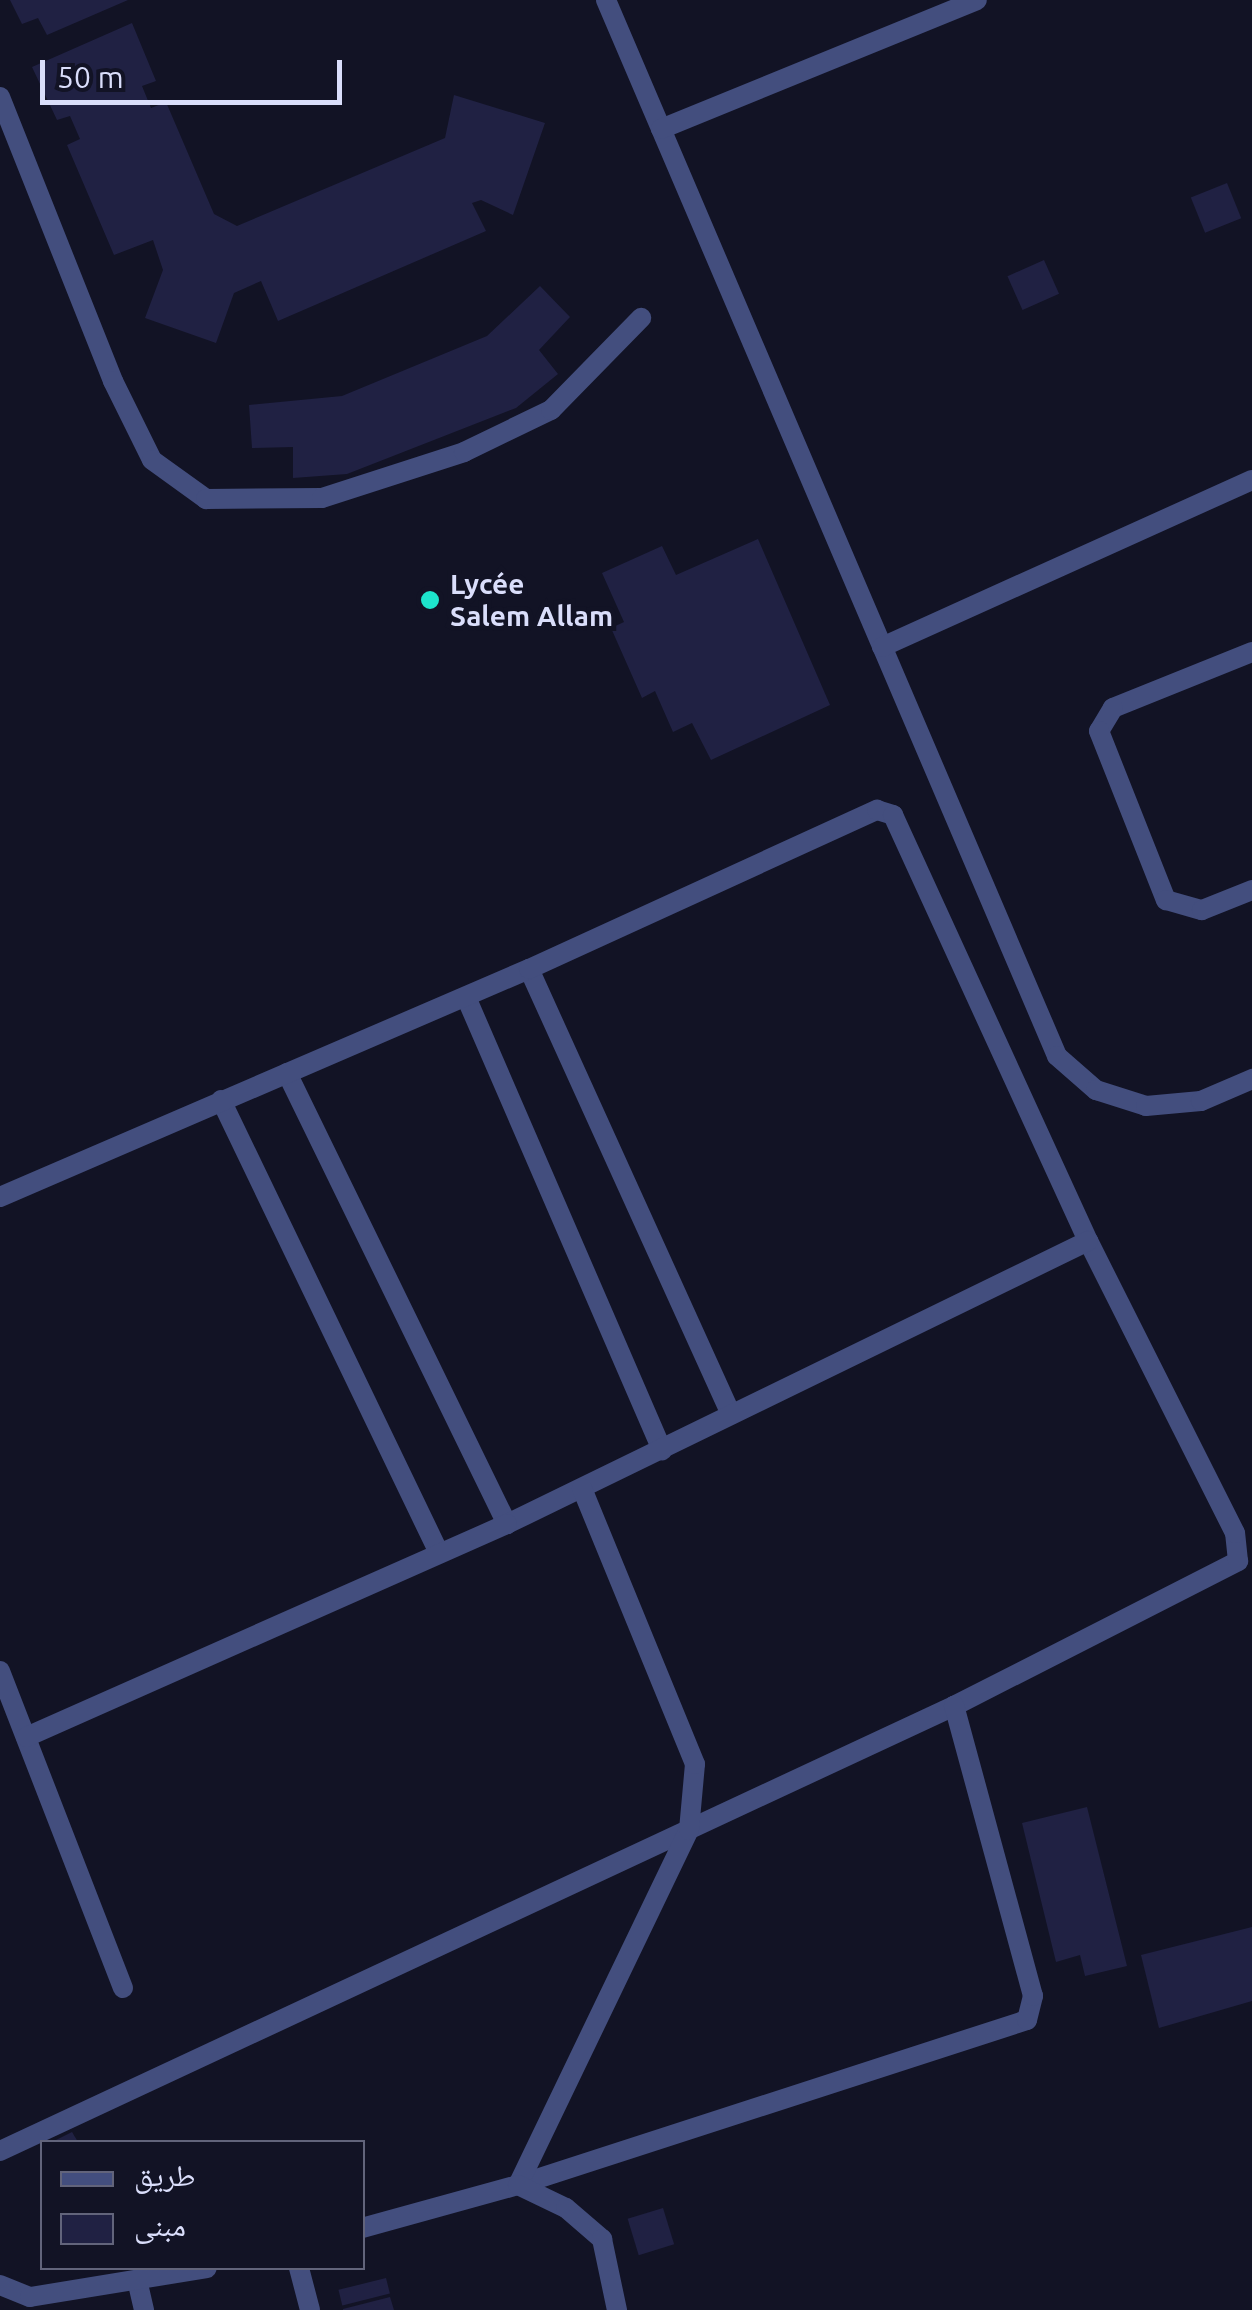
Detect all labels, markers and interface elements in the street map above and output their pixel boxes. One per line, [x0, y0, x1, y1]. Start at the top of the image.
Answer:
scale bar [45, 40, 348, 102]
text: 50 m [57, 60, 124, 94]
place label: Lycée Salem Allam [450, 567, 613, 633]
marker: Lycée Salem Allam [419, 589, 441, 611]
legend [40, 2140, 365, 2270]
text: طريق [134, 2158, 195, 2192]
text: مبنى [134, 2208, 186, 2242]

